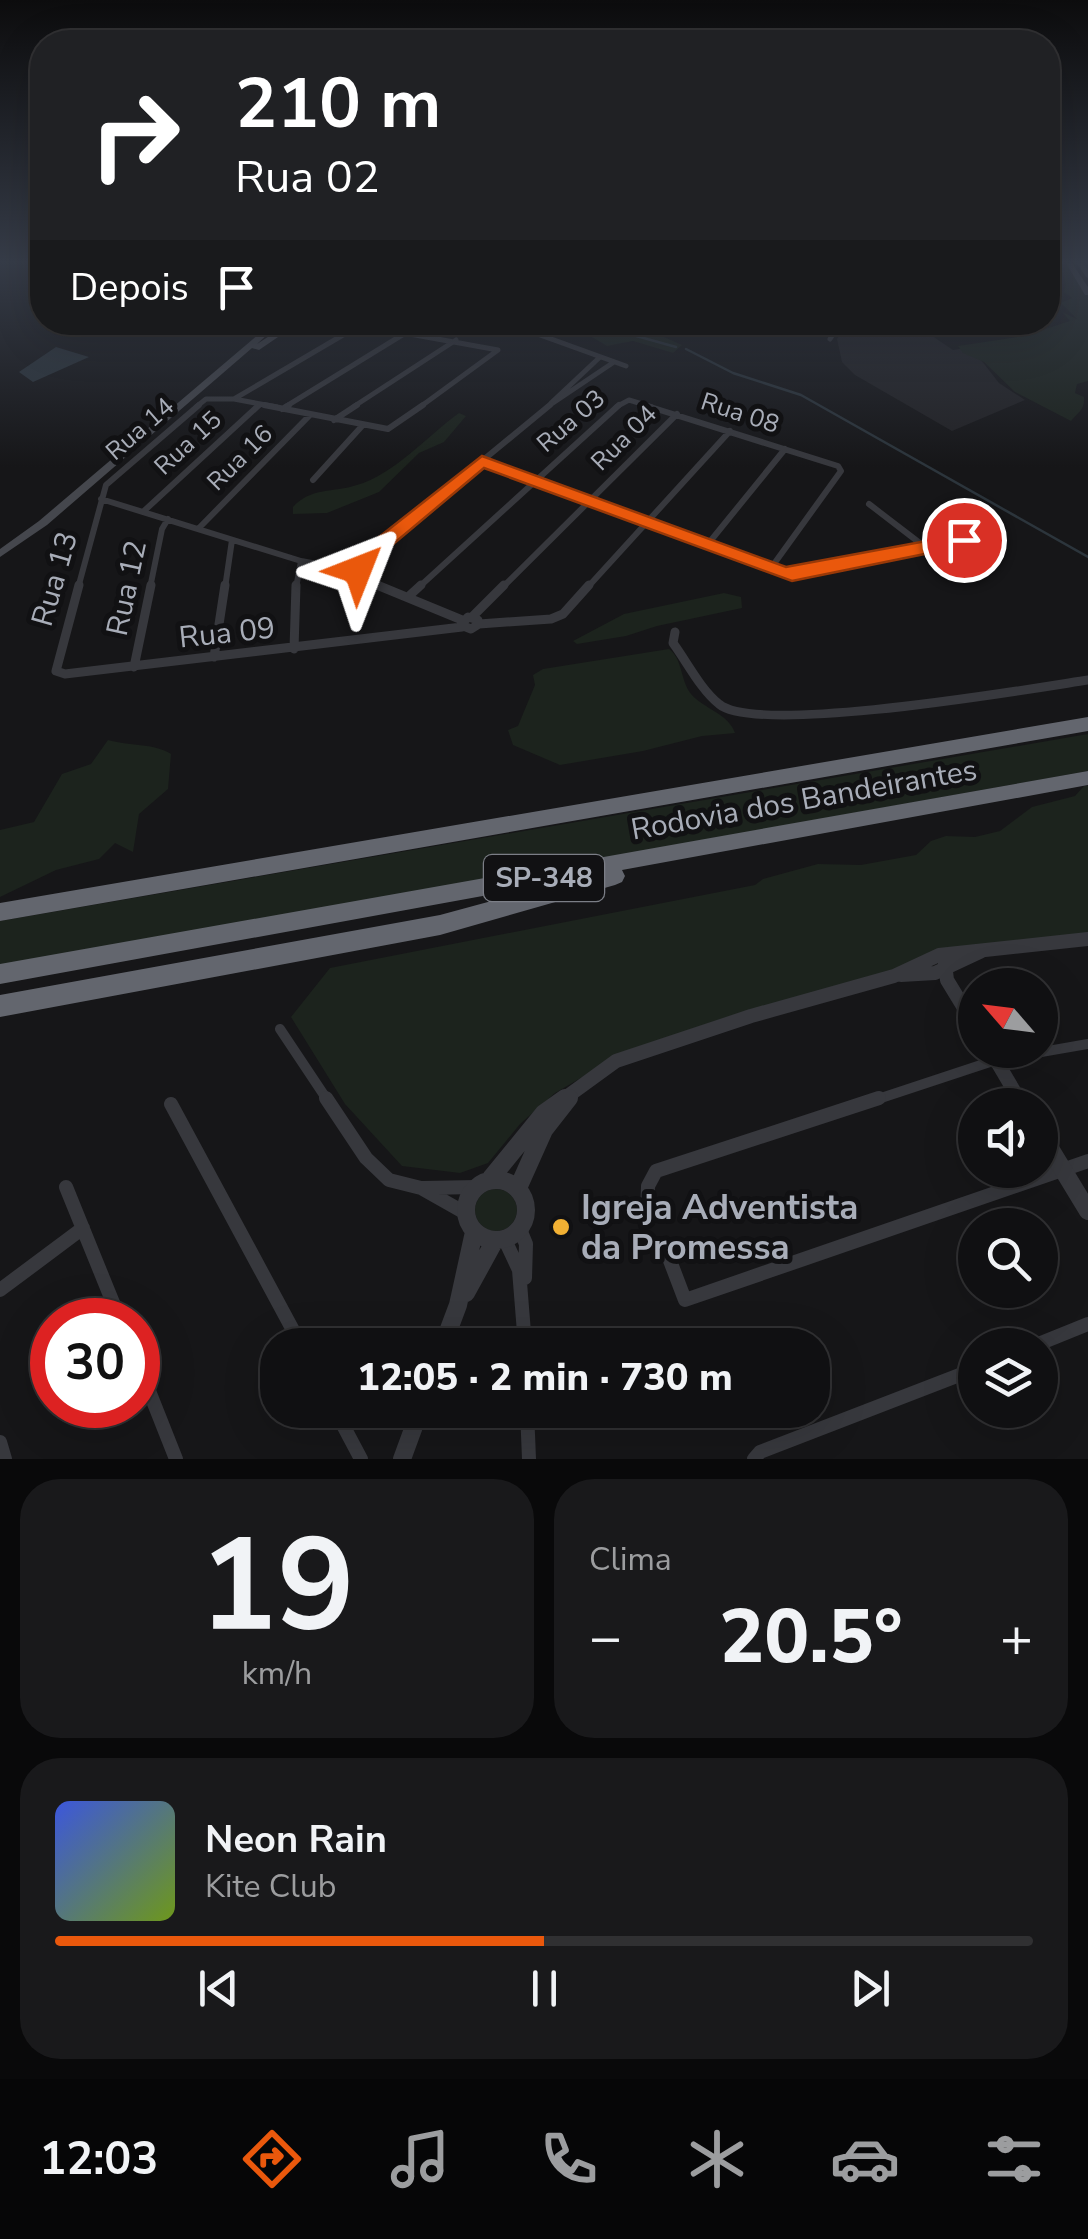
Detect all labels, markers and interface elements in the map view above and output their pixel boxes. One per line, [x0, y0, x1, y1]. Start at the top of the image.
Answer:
text: 210 m [235, 56, 441, 152]
icon: right [70, 70, 200, 200]
text: Rua 02 [235, 147, 380, 208]
icon: arrive [209, 260, 264, 315]
text: Depois [70, 262, 189, 313]
street label: Rua 03 [529, 382, 613, 460]
street label: Rua 08 [696, 384, 784, 442]
street label: Rua 14 [98, 390, 182, 468]
street label: Rua 04 [584, 398, 664, 478]
street label: Rua 15 [147, 403, 229, 483]
street label: Rua 16 [200, 418, 280, 498]
pin [922, 498, 1007, 583]
icon: arrive [937, 513, 992, 568]
position arrow [306, 518, 410, 622]
street label: Rua 13 [22, 527, 88, 631]
street label: Rua 12 [97, 537, 157, 639]
street label: Rua 09 [177, 608, 277, 658]
street label: Rodovia dos Bandeirantes [628, 749, 980, 851]
road number: SP-348 [484, 855, 604, 901]
north arrow [958, 968, 1058, 1068]
map controls [958, 968, 1058, 1428]
button: sound [958, 1088, 1058, 1188]
place label: Igreja Adventista da Promessa [581, 1184, 858, 1271]
button: search [958, 1208, 1058, 1308]
marker: Igreja Adventista da Promessa [550, 1216, 572, 1238]
speed limit sign: 30 [30, 1298, 160, 1428]
button: layers [958, 1328, 1058, 1428]
text: 12:05 · 2 min · 730 m [357, 1352, 733, 1403]
text: 19 [199, 1498, 355, 1675]
text: Clima [589, 1538, 672, 1581]
text: 20.5° [719, 1586, 903, 1688]
text: − [589, 1600, 622, 1675]
text: + [1000, 1600, 1033, 1675]
text: km/h [242, 1652, 312, 1695]
text: Neon Rain [205, 1814, 387, 1865]
text: Kite Club [205, 1865, 336, 1908]
icon: previous [191, 1961, 246, 2016]
icon: pause [517, 1961, 572, 2016]
icon: next [843, 1961, 898, 2016]
icon: directions [237, 2124, 307, 2194]
icon: music [385, 2124, 455, 2194]
icon: phone [534, 2124, 604, 2194]
icon: climate [682, 2124, 752, 2194]
icon: car [830, 2124, 900, 2194]
icon: filters [979, 2124, 1049, 2194]
text: 12:03 [39, 2129, 158, 2190]

